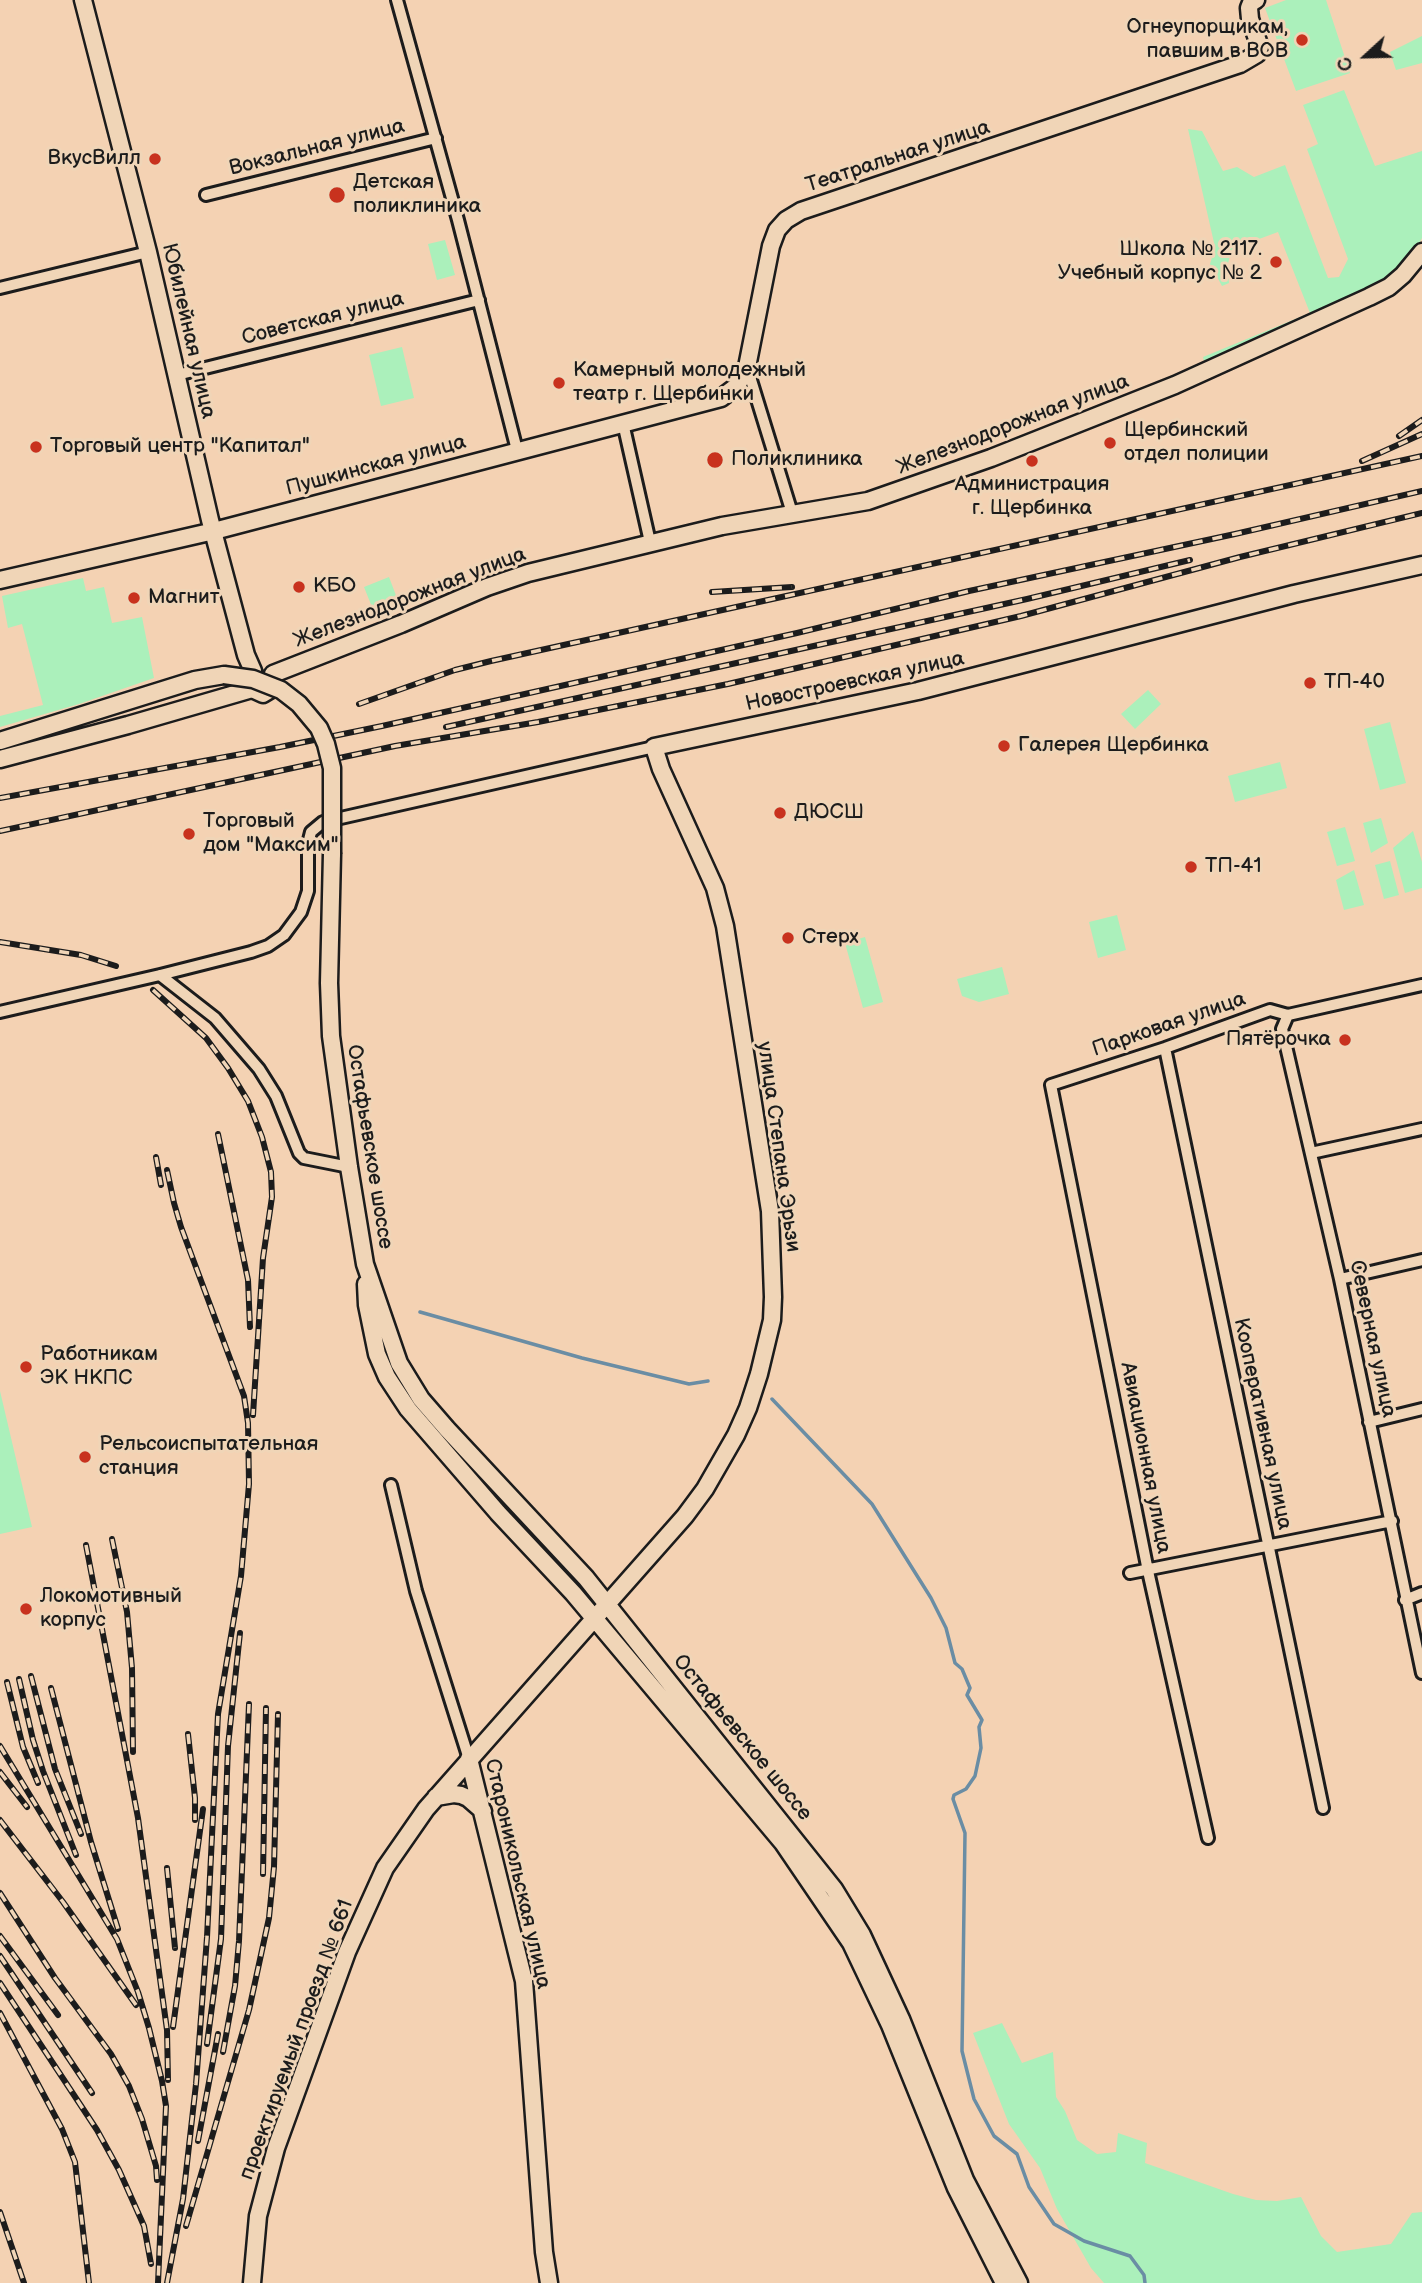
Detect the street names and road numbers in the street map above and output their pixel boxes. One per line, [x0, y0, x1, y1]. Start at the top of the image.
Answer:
street label: Вокзальная улица [227, 114, 407, 182]
street label: Театральная улица [803, 115, 993, 199]
street label: Юбилейная улица [156, 241, 220, 421]
street label: Советская улица [239, 287, 407, 351]
street label: Железнодорожная улица [893, 369, 1133, 481]
street label: Пушкинская улица [283, 430, 469, 502]
street label: Железнодорожная улица [290, 542, 530, 654]
street label: Новостроевская улица [743, 646, 967, 718]
street label: Парковая улица [1089, 987, 1249, 1063]
street label: улица Степана Эрьзи [751, 1040, 805, 1254]
street label: Остафьевское шоссе [340, 1043, 398, 1251]
street label: Северная улица [1343, 1258, 1401, 1420]
street label: Кооперативная улица [1227, 1316, 1297, 1532]
street label: Авиационная улица [1114, 1360, 1176, 1556]
street label: Остафьевское шоссе [667, 1650, 817, 1826]
street label: Староникольская улица [478, 1757, 556, 1991]
street label: проектируемый проезд № 661 [234, 1896, 360, 2184]

